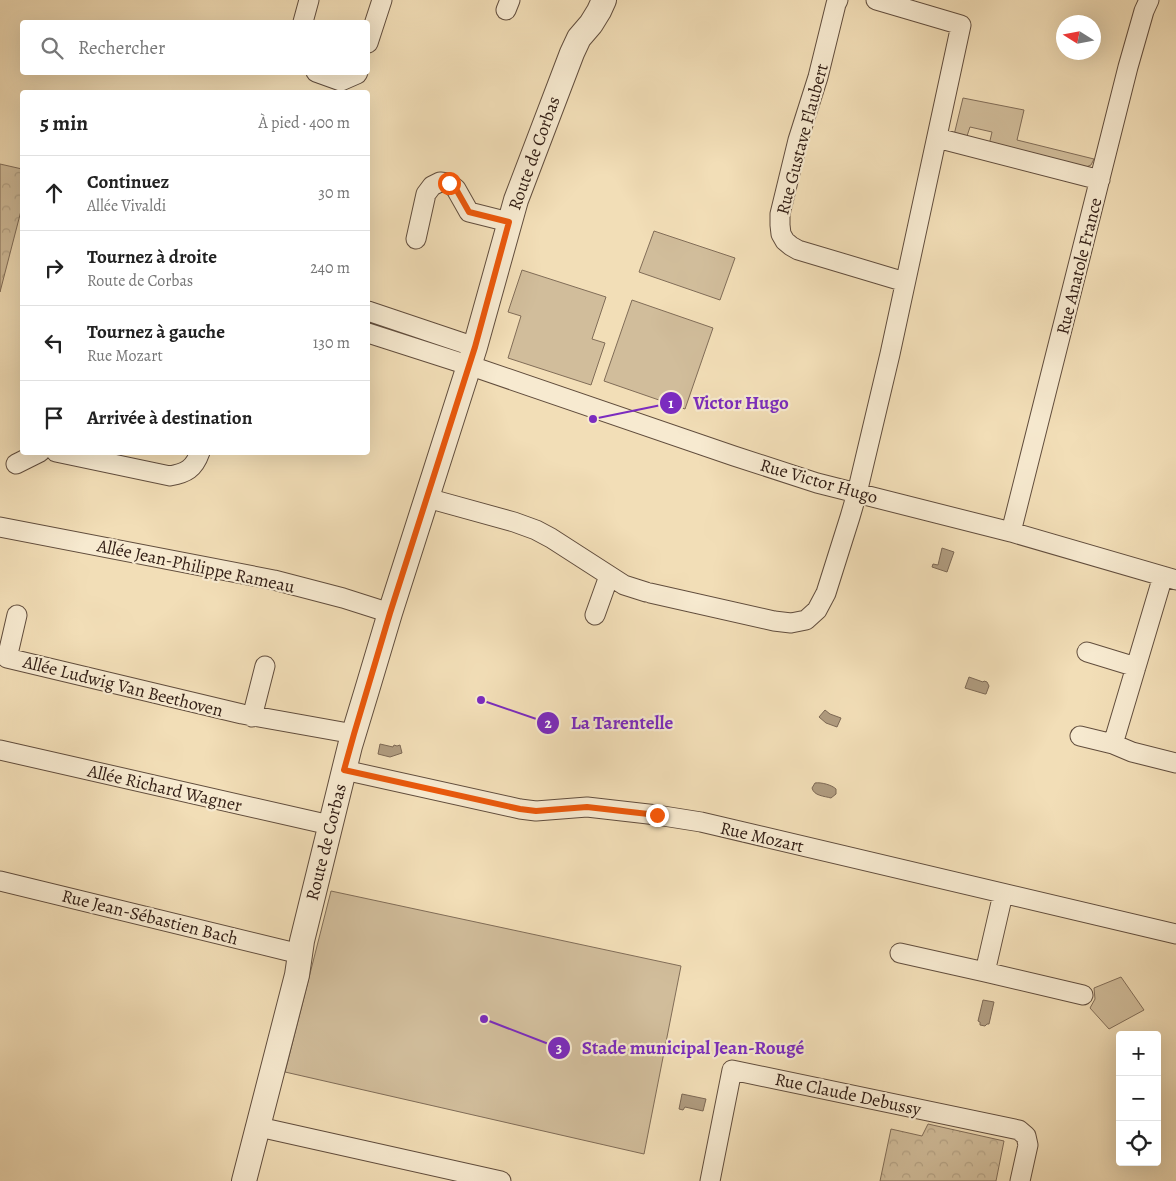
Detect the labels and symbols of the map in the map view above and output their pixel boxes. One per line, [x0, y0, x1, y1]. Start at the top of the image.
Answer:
north arrow [1056, 15, 1101, 60]
street label: Rue Gustave Flaubert [770, 61, 834, 217]
street label: Route de Corbas [502, 93, 566, 213]
route start [438, 172, 461, 195]
street label: Rue Anatole France [1050, 195, 1108, 337]
callout: Victor Hugo [658, 386, 799, 420]
text: Victor Hugo [692, 390, 789, 416]
text: 1 [668, 393, 674, 413]
street label: Rue Victor Hugo [757, 453, 881, 509]
street label: Allée Jean-Philippe Rameau [94, 533, 297, 599]
street label: Allée Ludwig Van Beethoven [19, 649, 226, 723]
callout: La Tarentelle [536, 706, 684, 740]
text: La Tarentelle [571, 710, 674, 736]
text: 2 [544, 713, 552, 733]
street label: Allée Richard Wagner [85, 758, 245, 817]
street label: Route de Corbas [300, 781, 352, 903]
route end [646, 804, 669, 827]
street label: Rue Mozart [718, 816, 806, 858]
street label: Rue Jean-Sébastien Bach [59, 883, 241, 951]
callout: Stade municipal Jean-Rougé [546, 1031, 814, 1065]
text: Stade municipal Jean-Rougé [582, 1035, 805, 1061]
text: 3 [556, 1038, 562, 1058]
street label: Rue Claude Debussy [773, 1067, 924, 1121]

